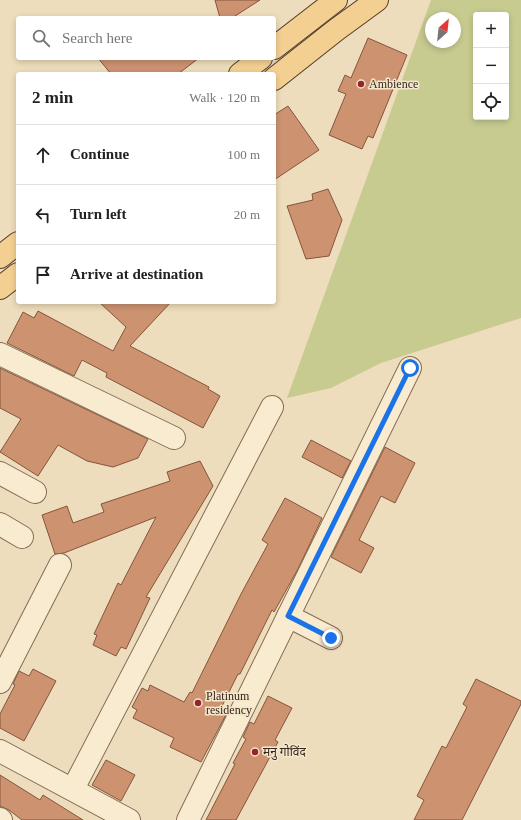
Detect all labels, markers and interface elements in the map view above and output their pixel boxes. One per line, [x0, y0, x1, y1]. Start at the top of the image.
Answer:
north arrow [425, 12, 461, 48]
map controls [473, 12, 509, 120]
button: + [473, 12, 509, 48]
search box [16, 16, 276, 60]
icon: search [30, 27, 52, 49]
text: Search here [62, 30, 132, 46]
button: − [473, 48, 509, 84]
place label: Ambience [369, 77, 418, 91]
marker: Ambience [356, 79, 366, 89]
button: locate [473, 84, 509, 120]
text: 2 min [32, 88, 73, 107]
text: Walk · 120 m [189, 90, 260, 105]
icon: ahead [32, 144, 54, 166]
text: Continue [70, 146, 129, 162]
text: 100 m [227, 147, 260, 162]
icon: left [32, 204, 54, 226]
text: Turn left [70, 206, 127, 222]
text: 20 m [234, 207, 260, 222]
icon: arrive [32, 264, 54, 286]
text: Arrive at destination [70, 266, 203, 282]
route start [401, 359, 419, 377]
route end [322, 629, 340, 647]
place label: Platinum residency [206, 689, 252, 717]
marker: Platinum residency [193, 698, 203, 708]
place label: मनु गोविंद [263, 744, 306, 760]
marker: मनु गोविंद [250, 747, 260, 757]

